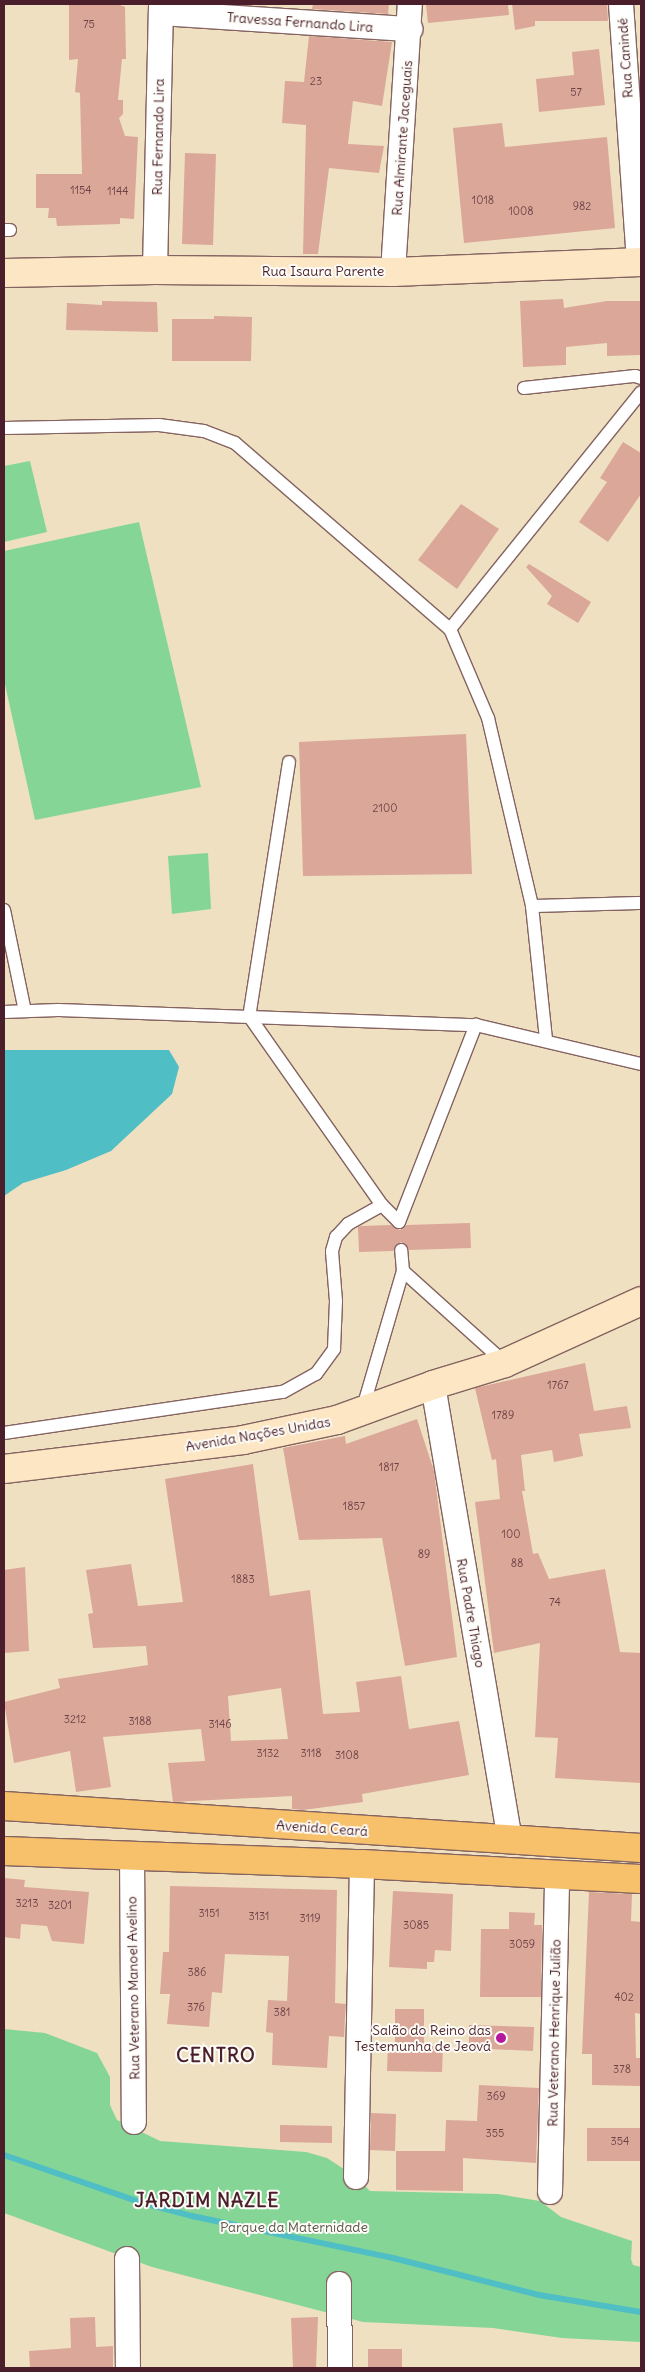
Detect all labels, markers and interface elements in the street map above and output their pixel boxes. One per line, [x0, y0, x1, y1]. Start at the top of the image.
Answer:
street label: Travessa Fernando Lira [226, 9, 374, 35]
house number: 75 [83, 17, 95, 31]
street label: Rua Canindé [614, 17, 636, 99]
street label: Rua Almirante Jaceguais [388, 60, 416, 216]
house number: 23 [310, 74, 322, 88]
street label: Rua Fernando Lira [149, 79, 167, 195]
house number: 57 [570, 85, 582, 99]
house number: 1154 [70, 183, 92, 197]
house number: 1144 [107, 184, 129, 198]
house number: 1018 [472, 193, 494, 207]
house number: 982 [573, 199, 591, 213]
house number: 1008 [508, 204, 534, 218]
street label: Rua Isaura Parente [262, 263, 384, 279]
house number: 2100 [373, 801, 397, 815]
house number: 1767 [547, 1378, 569, 1392]
house number: 1789 [492, 1408, 514, 1422]
street label: Avenida Nações Unidas [184, 1413, 332, 1455]
house number: 1817 [379, 1460, 399, 1474]
house number: 1857 [343, 1499, 365, 1513]
house number: 100 [502, 1527, 520, 1541]
house number: 89 [418, 1547, 430, 1561]
house number: 88 [511, 1556, 523, 1570]
street label: Rua Padre Thiago [453, 1557, 489, 1669]
house number: 1883 [231, 1572, 255, 1586]
house number: 74 [549, 1595, 561, 1609]
house number: 3212 [64, 1712, 86, 1726]
house number: 3188 [128, 1714, 152, 1728]
house number: 3146 [208, 1717, 232, 1731]
house number: 3132 [257, 1746, 279, 1760]
house number: 3118 [300, 1746, 322, 1760]
house number: 3108 [335, 1748, 359, 1762]
street label: Avenida Ceará [276, 1816, 368, 1840]
house number: 3213 [16, 1896, 38, 1910]
street label: Rua Veterano Manoel Avelino [123, 1896, 143, 2080]
house number: 3201 [48, 1898, 72, 1912]
house number: 3151 [198, 1906, 220, 1920]
house number: 3131 [249, 1909, 269, 1923]
house number: 3119 [299, 1911, 321, 1925]
house number: 3085 [403, 1918, 429, 1932]
house number: 3059 [509, 1937, 535, 1951]
street label: Rua Veterano Henrique Julião [544, 1939, 564, 2127]
house number: 386 [188, 1965, 206, 1979]
house number: 402 [614, 1990, 634, 2004]
house number: 376 [187, 2000, 205, 2014]
house number: 381 [274, 2005, 290, 2019]
place label: Salão do Reino das Testemunha de Jeová [354, 2022, 491, 2054]
marker: Salão do Reino das Testemunha de Jeová [495, 2032, 507, 2044]
district label: CENTRO [176, 2045, 256, 2067]
house number: 378 [613, 2062, 631, 2076]
house number: 369 [487, 2089, 505, 2103]
house number: 355 [486, 2126, 504, 2140]
house number: 354 [611, 2134, 629, 2148]
district label: JARDIM NAZLE [133, 2190, 281, 2212]
park label: Parque da Maternidade [220, 2219, 368, 2235]

